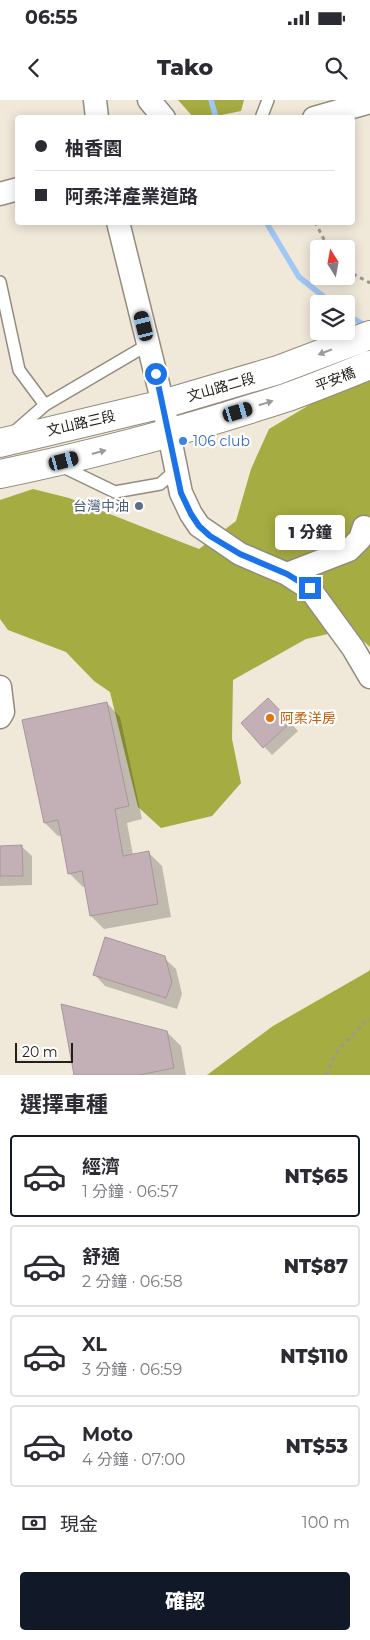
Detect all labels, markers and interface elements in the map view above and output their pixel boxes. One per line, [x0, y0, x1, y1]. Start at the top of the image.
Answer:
text: 06:55 [25, 6, 78, 29]
icon: back [20, 54, 48, 82]
text: Tako [157, 54, 213, 81]
icon: search [322, 54, 350, 82]
text: 柚香園 [65, 137, 122, 160]
text: 阿柔洋產業道路 [65, 185, 198, 208]
north arrow [310, 240, 355, 285]
map controls [310, 240, 355, 340]
button: layers [310, 295, 355, 340]
car [133, 310, 154, 342]
one-way arrow [317, 349, 332, 357]
route start [145, 363, 167, 385]
street label: 平安橋 [312, 363, 358, 395]
street label: 文山路二段 [185, 369, 257, 405]
one-way arrow [259, 399, 274, 407]
car [221, 400, 254, 424]
street label: 文山路三段 [45, 406, 117, 440]
place label: 106 club [193, 432, 250, 450]
marker: 106 club [177, 435, 189, 447]
one-way arrow [91, 447, 106, 455]
car [47, 450, 80, 472]
place label: 台灣中油 [73, 497, 129, 515]
marker: 台灣中油 [133, 500, 145, 512]
callout: 1 分鐘 [275, 516, 345, 550]
text: 1 分鐘 [288, 523, 332, 542]
route end [299, 577, 321, 599]
place label: 阿柔洋房 [280, 709, 336, 727]
marker: 阿柔洋房 [264, 712, 276, 724]
scale bar [15, 1040, 72, 1063]
text: 20 m [22, 1043, 58, 1061]
text: 選擇車種 [20, 1091, 108, 1118]
icon: car [22, 1154, 67, 1199]
text: 經濟 [82, 1155, 120, 1178]
text: NT$65 [285, 1165, 348, 1188]
text: 1 分鐘 · 06:57 [82, 1182, 178, 1201]
icon: car [22, 1244, 67, 1289]
text: 舒適 [82, 1245, 120, 1268]
text: NT$87 [284, 1255, 348, 1278]
text: 2 分鐘 · 06:58 [82, 1272, 183, 1291]
text: XL [82, 1333, 107, 1356]
icon: car [22, 1334, 67, 1379]
text: NT$110 [280, 1345, 348, 1368]
text: 3 分鐘 · 06:59 [82, 1360, 182, 1379]
text: Moto [82, 1423, 133, 1446]
icon: car [22, 1424, 67, 1469]
text: NT$53 [285, 1435, 348, 1458]
text: 4 分鐘 · 07:00 [82, 1450, 185, 1469]
icon: cash [20, 1509, 48, 1537]
text: 現金 [60, 1513, 98, 1536]
text: 100 m [302, 1513, 350, 1532]
button: 確認 [20, 1572, 350, 1630]

